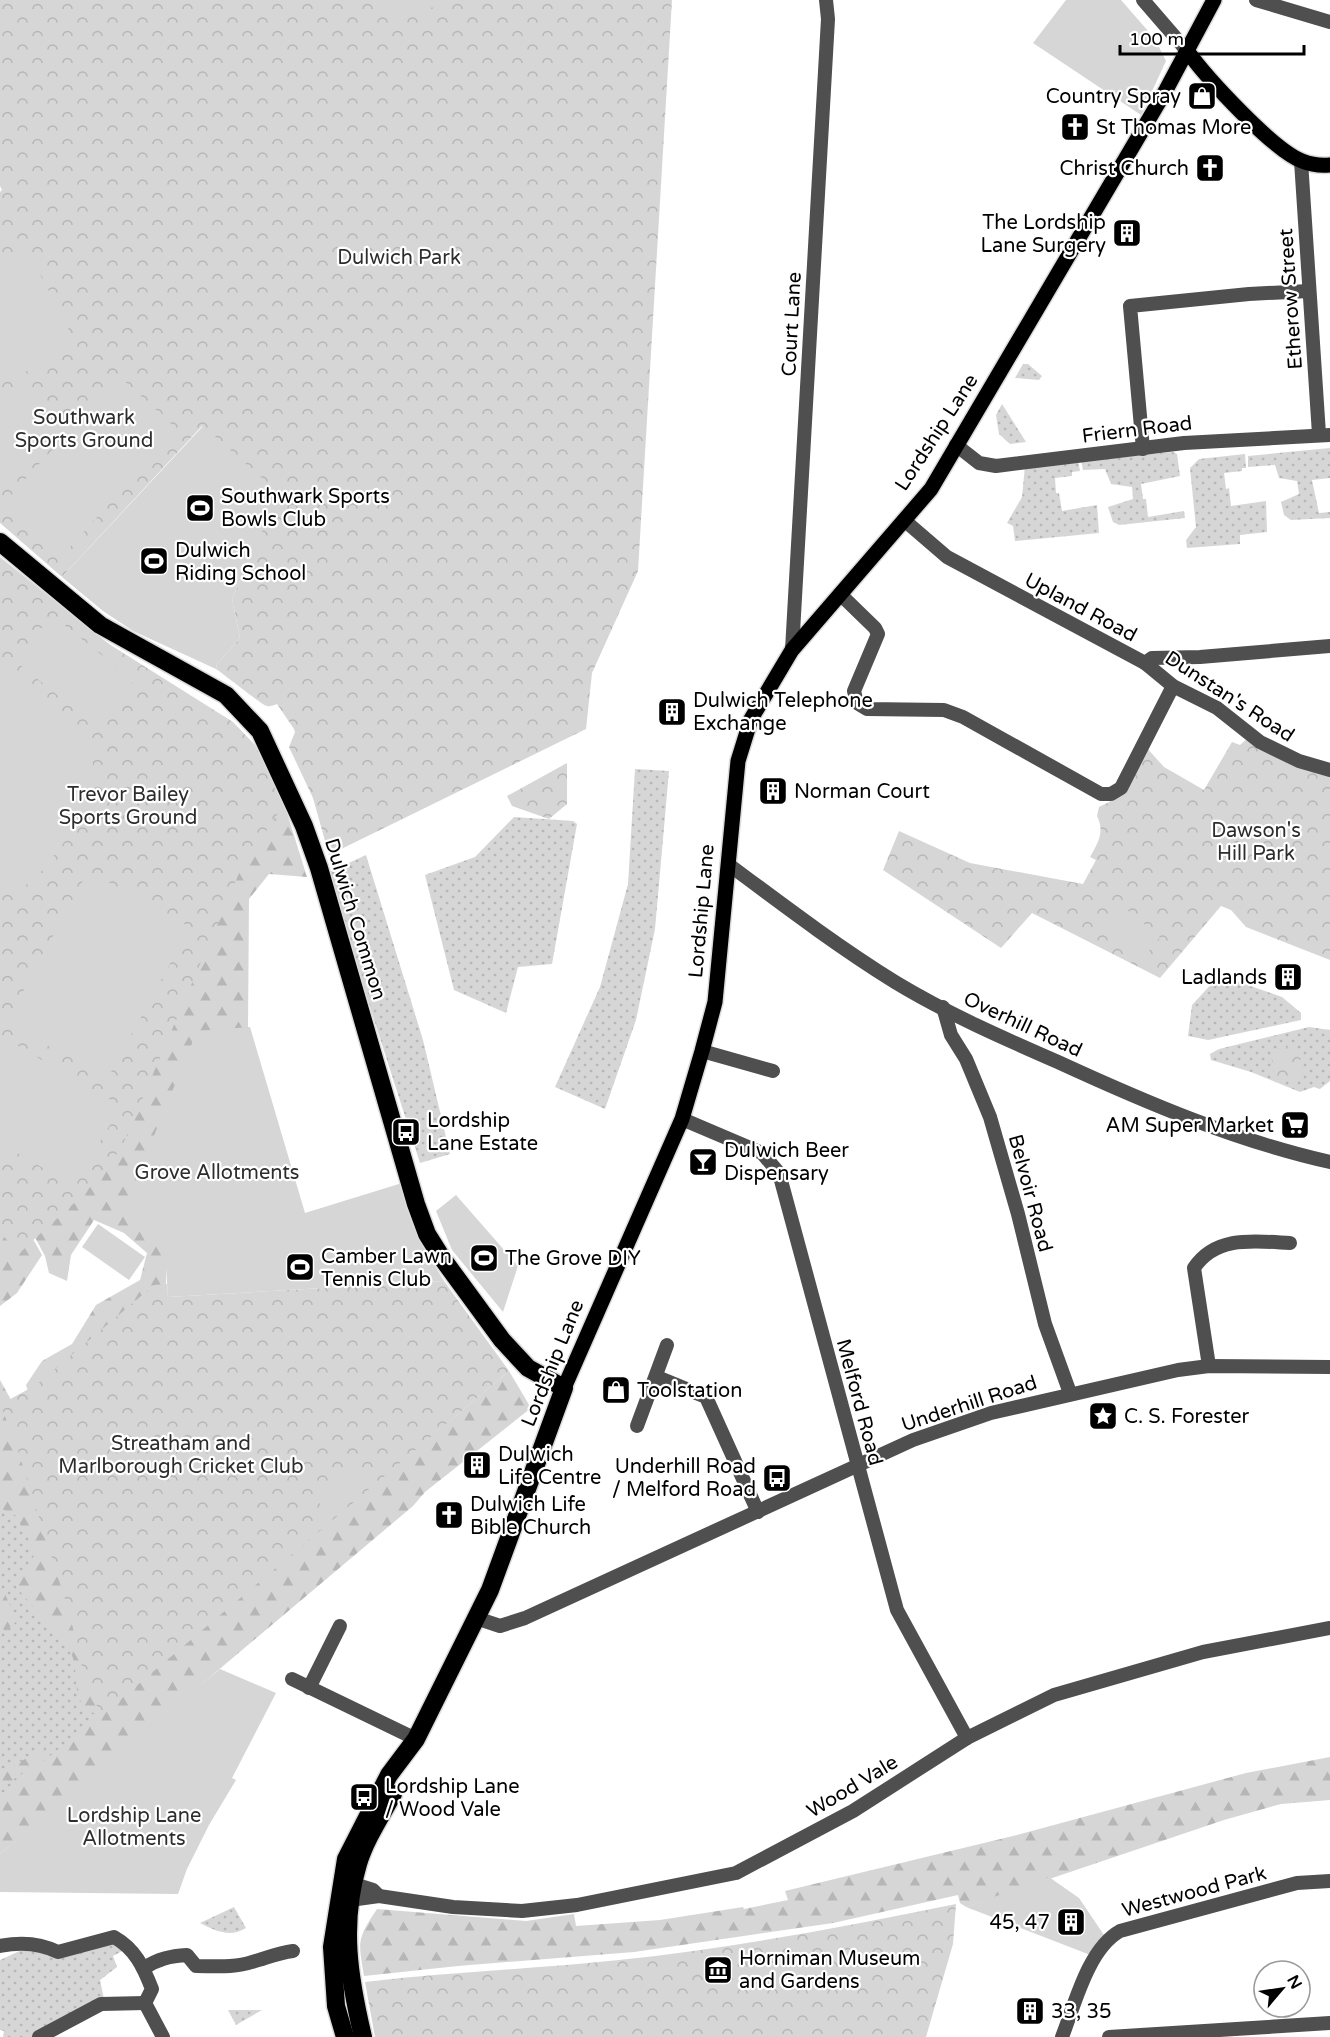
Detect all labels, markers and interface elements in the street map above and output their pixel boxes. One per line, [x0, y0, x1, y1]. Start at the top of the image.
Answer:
scale bar [1120, 18, 1304, 56]
text: 100 m [1129, 28, 1184, 50]
shop icon: Country Spray [1186, 80, 1218, 112]
place label: Country Spray [1046, 85, 1181, 109]
church icon: St Thomas More [1059, 111, 1091, 143]
place label: St Thomas More [1096, 116, 1251, 140]
church icon: Christ Church [1194, 152, 1226, 184]
place label: Christ Church [1060, 157, 1189, 181]
place label: The Lordship Lane Surgery [981, 211, 1106, 258]
building icon: The Lordship Lane Surgery [1111, 217, 1143, 249]
street label: Etherow Street [1274, 227, 1308, 370]
park label: Dulwich Park [337, 246, 461, 270]
street label: Court Lane [777, 271, 807, 377]
street label: Lordship Lane [890, 370, 984, 495]
park label: Southwark Sports Ground [15, 406, 153, 453]
street label: Friern Road [1081, 411, 1194, 449]
place label: Southwark Sports Bowls Club [221, 485, 390, 532]
sports icon: Southwark Sports Bowls Club [184, 492, 216, 524]
place label: Dulwich Riding School [175, 539, 306, 586]
sports icon: Dulwich Riding School [138, 545, 170, 577]
street label: Upland Road [1020, 568, 1141, 648]
street label: Dunstan's Road [1160, 646, 1299, 748]
place label: Dulwich Telephone Exchange [693, 689, 873, 736]
building icon: Dulwich Telephone Exchange [656, 696, 688, 728]
building icon: Norman Court [757, 775, 789, 807]
place label: Norman Court [794, 780, 930, 804]
park label: Trevor Bailey Sports Ground [59, 783, 197, 830]
park label: Dawson's Hill Park [1211, 819, 1301, 866]
street label: Dulwich Common [319, 836, 391, 1003]
street label: Lordship Lane [684, 843, 720, 979]
building icon: Ladlands [1272, 961, 1304, 993]
place label: Ladlands [1181, 966, 1267, 990]
street label: Overhill Road [959, 987, 1086, 1063]
place label: Lordship Lane Estate [427, 1109, 538, 1156]
supermarket icon: AM Super Market [1279, 1109, 1311, 1141]
place label: AM Super Market [1106, 1114, 1274, 1138]
bus stop icon: Lordship Lane Estate [390, 1116, 422, 1148]
street label: Belvoir Road [1003, 1132, 1057, 1255]
place label: Dulwich Beer Dispensary [724, 1139, 849, 1186]
bar icon: Dulwich Beer Dispensary [687, 1146, 719, 1178]
park label: Grove Allotments [135, 1161, 299, 1185]
sports icon: The Grove DIY [468, 1242, 500, 1274]
place label: Camber Lawn Tennis Club [321, 1245, 452, 1292]
place label: The Grove DIY [505, 1247, 641, 1271]
sports icon: Camber Lawn Tennis Club [284, 1251, 316, 1283]
street label: Lordship Lane [517, 1297, 589, 1430]
street label: Melford Road [831, 1336, 887, 1468]
street label: Underhill Road [898, 1371, 1040, 1437]
shop icon: Toolstation [600, 1374, 632, 1406]
place label: Toolstation [637, 1379, 742, 1403]
place icon: C. S. Forester [1087, 1400, 1119, 1432]
place label: C. S. Forester [1124, 1405, 1250, 1429]
park label: Streatham and Marlborough Cricket Club [58, 1432, 304, 1479]
place label: Dulwich Life Centre [498, 1443, 601, 1490]
building icon: Dulwich Life Centre [461, 1449, 493, 1481]
place label: Underhill Road / Melford Road [612, 1455, 756, 1502]
bus stop icon: Underhill Road / Melford Road [761, 1462, 793, 1494]
place label: Dulwich Life Bible Church [470, 1493, 591, 1540]
church icon: Dulwich Life Bible Church [433, 1499, 465, 1531]
street label: Wood Vale [803, 1750, 902, 1823]
place label: Lordship Lane / Wood Vale [385, 1775, 520, 1822]
bus stop icon: Lordship Lane / Wood Vale [348, 1781, 380, 1813]
park label: Lordship Lane Allotments [67, 1804, 201, 1851]
street label: Westwood Park [1120, 1861, 1269, 1923]
building icon: 45, 47 [1055, 1906, 1087, 1938]
place label: 45, 47 [990, 1911, 1050, 1935]
place label: Horniman Museum and Gardens [739, 1947, 920, 1994]
museum icon: Horniman Museum and Gardens [702, 1954, 734, 1986]
north arrow [1252, 1959, 1312, 2019]
text: N [1282, 1972, 1306, 1993]
building icon: 33, 35 [1014, 1995, 1046, 2027]
place label: 33, 35 [1051, 2000, 1112, 2024]

